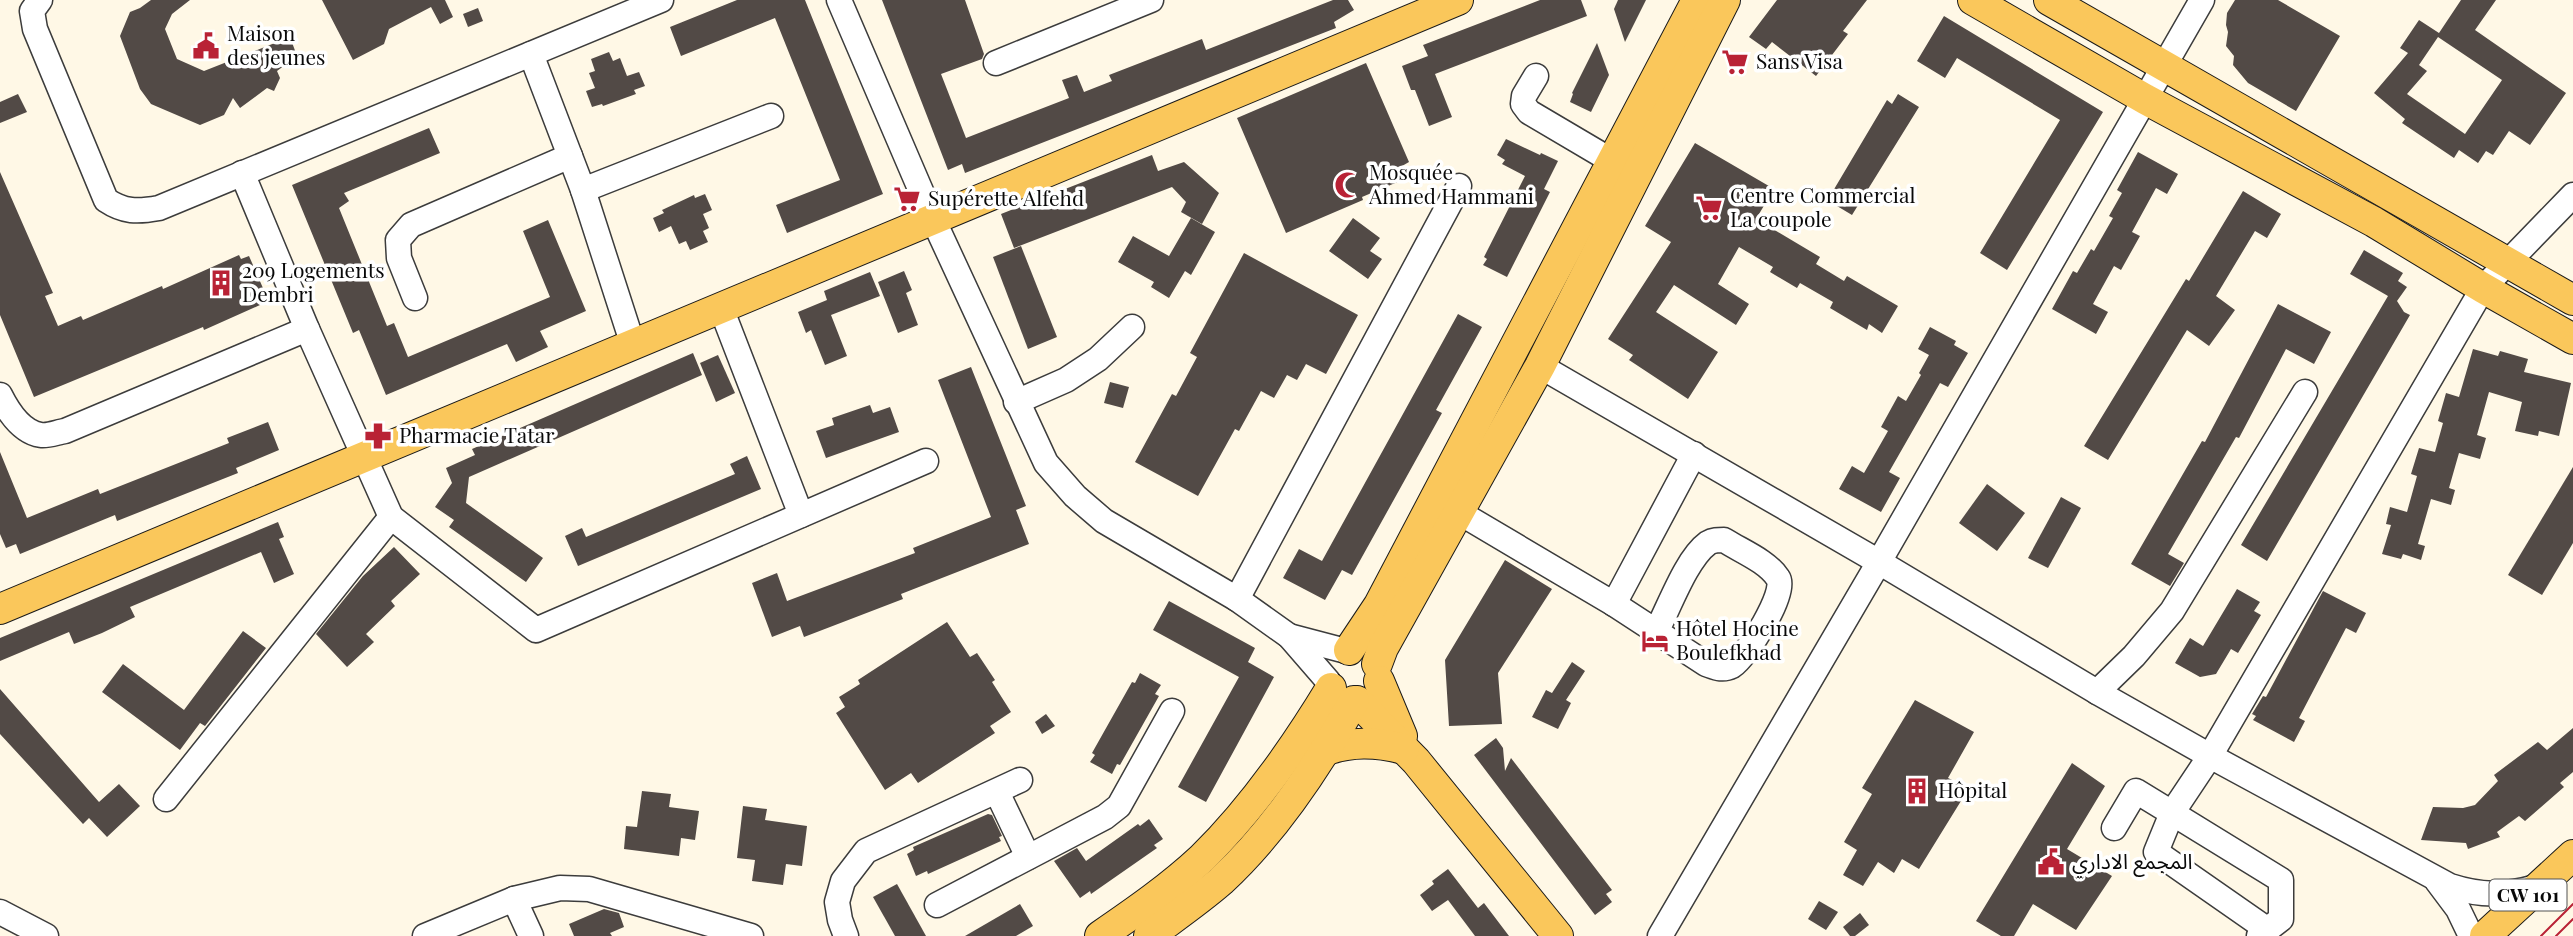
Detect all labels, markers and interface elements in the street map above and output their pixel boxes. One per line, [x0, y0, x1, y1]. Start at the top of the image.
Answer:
place label: Maison des jeunes [227, 18, 325, 70]
public building icon: Maison des jeunes [191, 31, 221, 61]
place label: Sans Visa [1756, 46, 1843, 74]
supermarket icon: Sans Visa [1720, 47, 1750, 77]
place label: Mosquée Ahmed Hammani [1368, 157, 1534, 209]
mosque icon: Mosquée Ahmed Hammani [1333, 170, 1363, 200]
place label: Centre Commercial La coupole [1730, 180, 1915, 232]
place label: Supérette Alfehd [928, 183, 1084, 211]
supermarket icon: Supérette Alfehd [892, 184, 922, 214]
supermarket icon: Centre Commercial La coupole [1694, 193, 1724, 223]
place label: 209 Logements Dembri [242, 255, 385, 307]
building icon: 209 Logements Dembri [206, 268, 236, 298]
place label: Pharmacie Tatar [399, 420, 555, 448]
pharmacy icon: Pharmacie Tatar [363, 421, 393, 451]
place label: Hôtel Hocine Boulefkhad [1676, 613, 1799, 665]
hotel icon: Hôtel Hocine Boulefkhad [1640, 626, 1670, 656]
place label: Hôpital [1938, 775, 2007, 803]
building icon: Hôpital [1902, 776, 1932, 806]
place label: المجمع الاداري [2072, 846, 2192, 878]
public building icon: المجمع الاداري [2036, 847, 2066, 877]
road number: CW 101 [2490, 880, 2566, 911]

